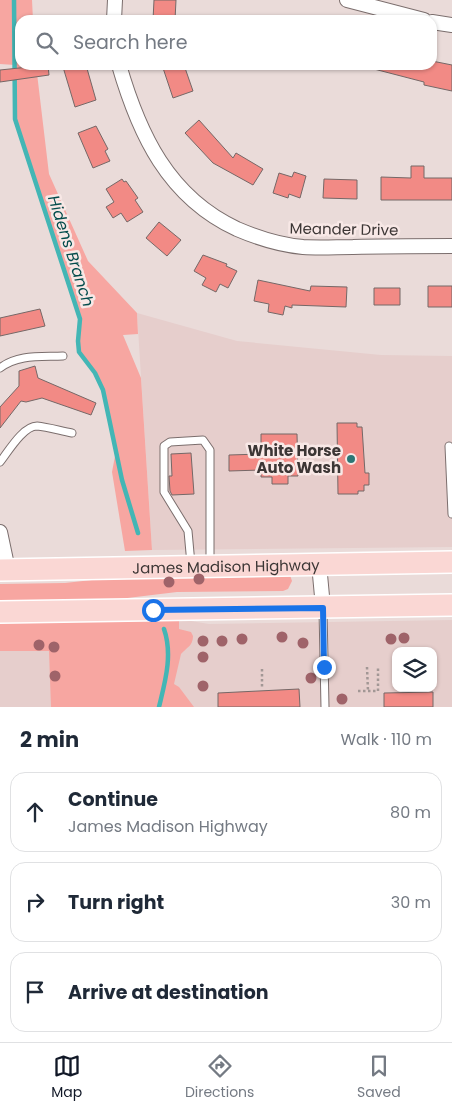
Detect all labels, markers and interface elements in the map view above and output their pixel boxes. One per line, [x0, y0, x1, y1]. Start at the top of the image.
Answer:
search box [15, 15, 437, 70]
icon: search [33, 29, 61, 57]
text: Search here [73, 29, 187, 56]
water label: Hidens Branch [42, 192, 100, 310]
street label: Meander Drive [290, 218, 398, 240]
place label: White Horse Auto Wash [248, 440, 341, 478]
marker: White Horse Auto Wash [345, 453, 357, 465]
street label: James Madison Highway [132, 554, 320, 578]
route start [142, 599, 165, 622]
map controls [392, 647, 437, 692]
button: layers [392, 647, 437, 692]
route end [313, 656, 336, 679]
text: 2 min [20, 725, 79, 754]
text: Walk · 110 m [340, 728, 432, 751]
text: Continue [68, 786, 158, 813]
icon: ahead [21, 798, 49, 826]
text: 80 m [390, 801, 431, 824]
text: James Madison Highway [68, 815, 268, 838]
icon: right [21, 888, 49, 916]
text: Turn right [68, 889, 164, 916]
text: 30 m [391, 891, 431, 914]
icon: arrive [21, 978, 49, 1006]
text: Arrive at destination [68, 979, 269, 1006]
tab: Map [51, 1052, 82, 1103]
tab: Directions [185, 1052, 254, 1103]
tab: Saved [357, 1052, 401, 1103]

